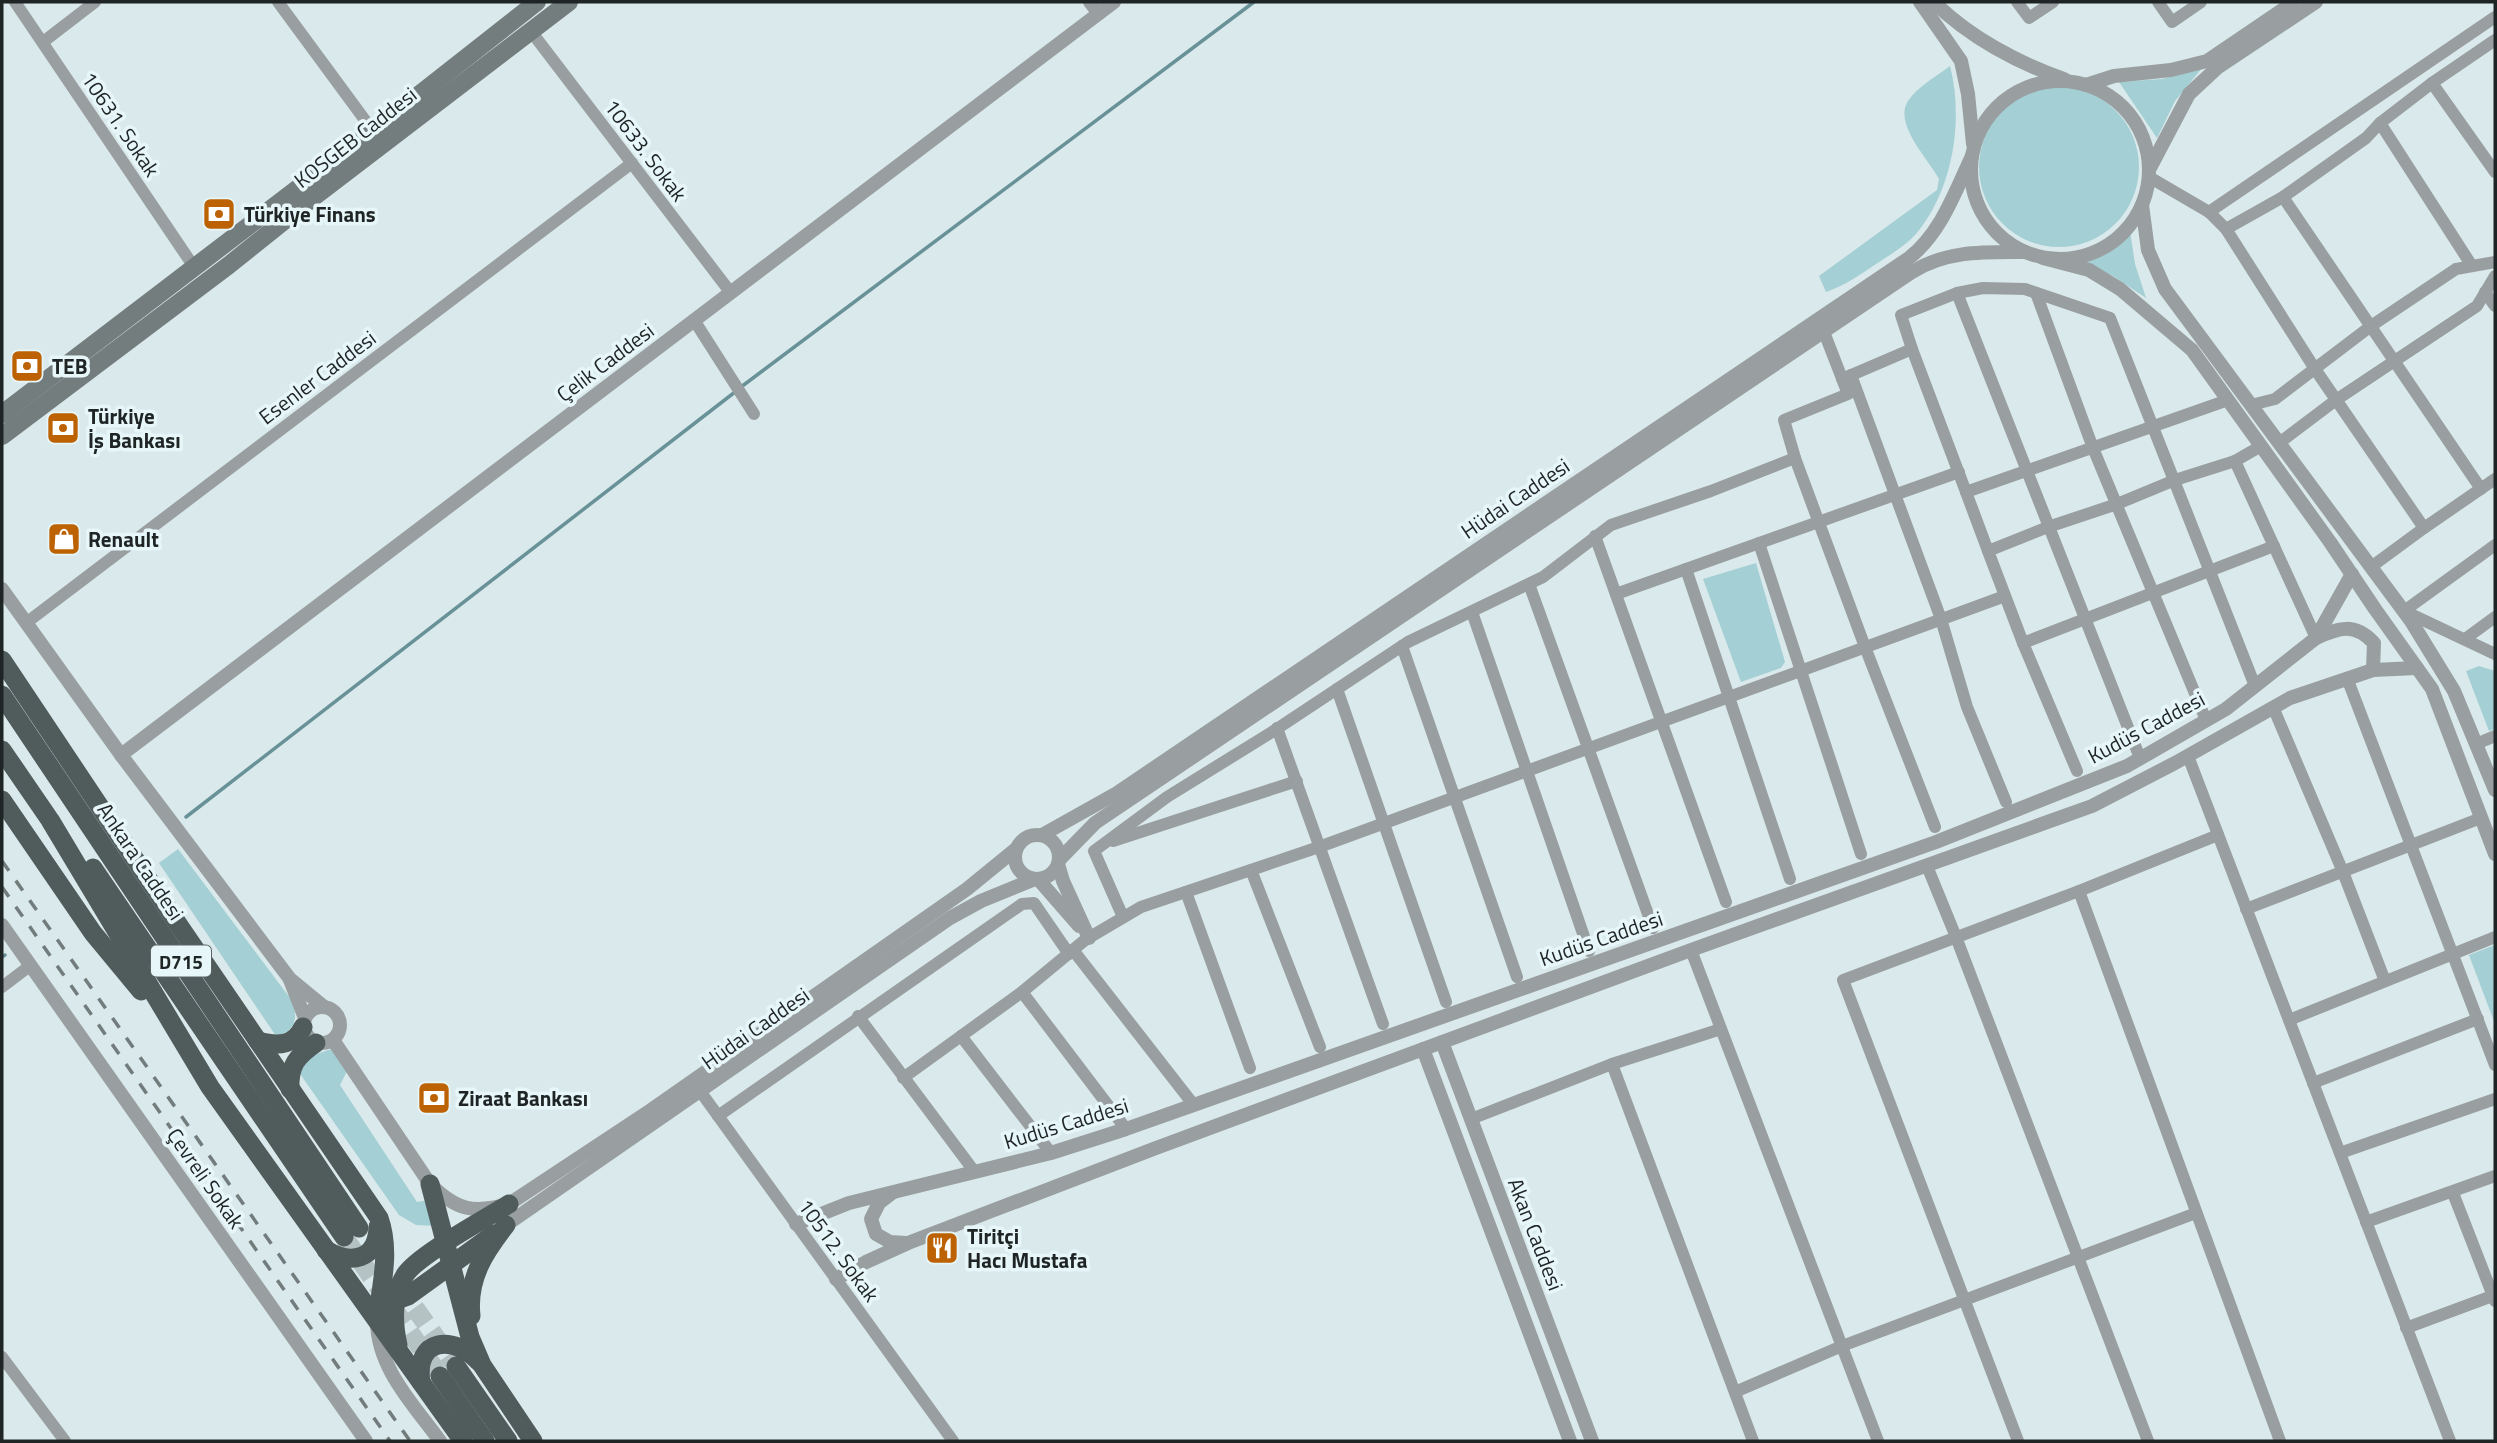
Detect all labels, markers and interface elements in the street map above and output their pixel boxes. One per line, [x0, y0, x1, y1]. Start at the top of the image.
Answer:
street label: 10631. Sokak [74, 65, 168, 183]
street label: KOSGEB Caddesi [287, 79, 423, 195]
street label: 10633. Sokak [597, 92, 695, 208]
bank icon: Türkiye Finans [200, 195, 238, 233]
place label: Türkiye Finans [244, 198, 376, 230]
street label: Çelik Caddesi [549, 315, 661, 409]
street label: Esenler Caddesi [252, 322, 382, 432]
bank icon: TEB [8, 347, 46, 385]
place label: TEB [52, 350, 87, 382]
place label: Türkiye İş Bankası [88, 400, 181, 456]
bank icon: Türkiye İş Bankası [44, 409, 82, 447]
street label: Hüdai Caddesi [1454, 450, 1576, 546]
shop icon: Renault [45, 520, 83, 558]
place label: Renault [88, 523, 159, 555]
street label: Kudüs Caddesi [2082, 683, 2210, 771]
street label: Ankara Caddesi [90, 796, 192, 926]
street label: Kudüs Caddesi [1535, 902, 1667, 974]
road number: D715 [151, 945, 211, 976]
street label: Hüdai Caddesi [694, 979, 816, 1077]
bank icon: Ziraat Bankası [415, 1079, 453, 1117]
place label: Ziraat Bankası [458, 1082, 588, 1114]
street label: Kudüs Caddesi [1000, 1089, 1132, 1157]
street label: Çevreli Sokak [159, 1121, 253, 1235]
street label: Akan Caddesi [1500, 1173, 1572, 1295]
street label: 10512. Sokak [790, 1192, 888, 1308]
place label: Tiritçi Hacı Mustafa [967, 1220, 1088, 1276]
restaurant icon: Tiritçi Hacı Mustafa [923, 1229, 961, 1267]

